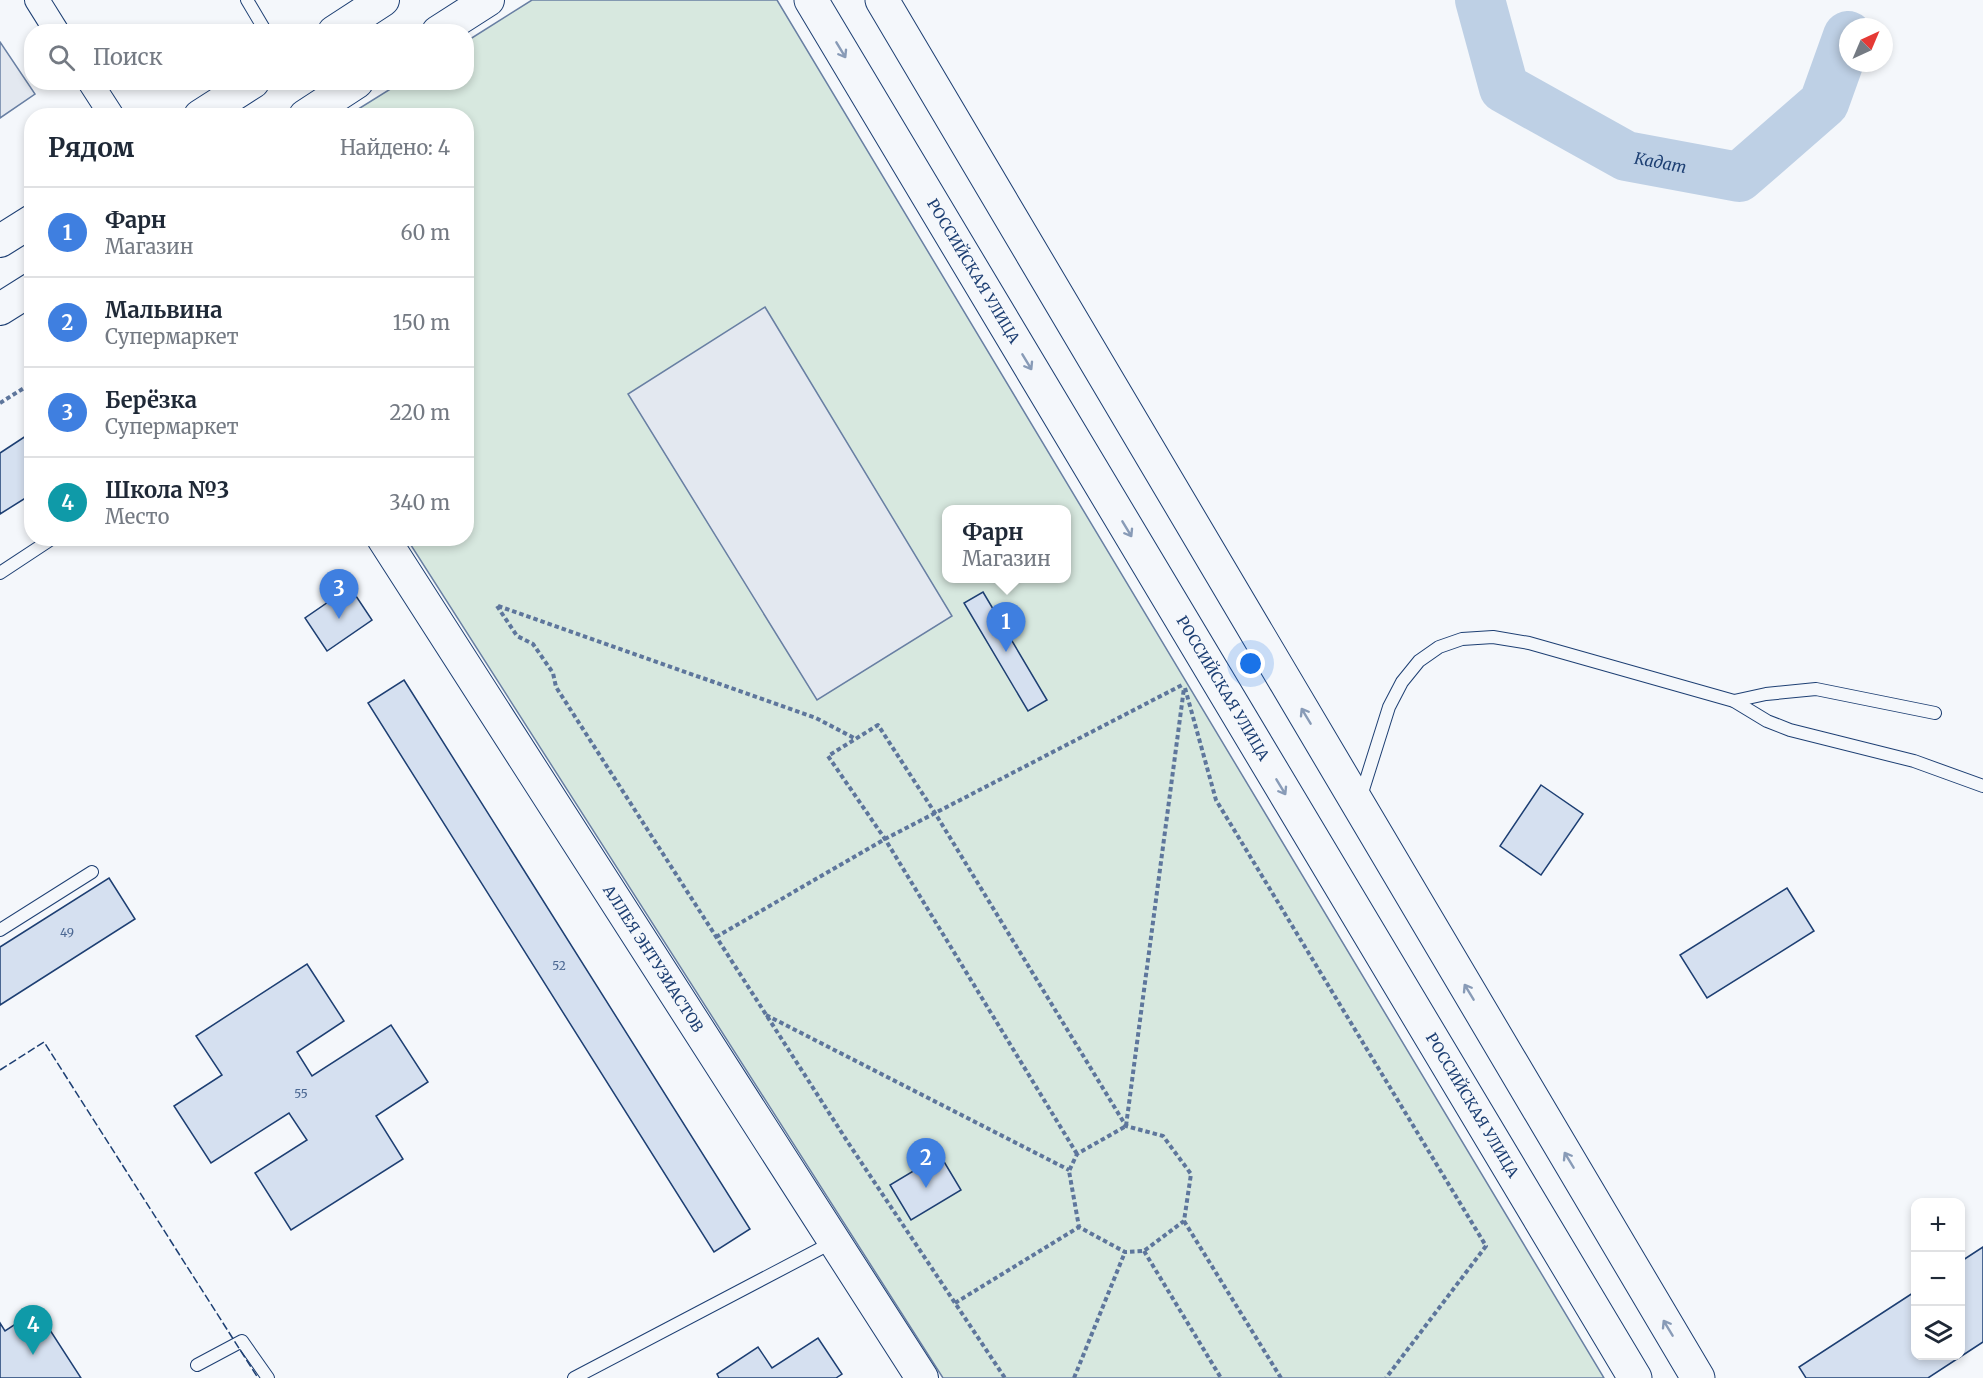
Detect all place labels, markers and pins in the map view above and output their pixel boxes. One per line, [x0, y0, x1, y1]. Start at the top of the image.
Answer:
pin: 3 [320, 570, 358, 619]
pin: 1 [986, 602, 1026, 652]
pin: 2 [906, 1138, 946, 1188]
pin: 4 [14, 1306, 52, 1355]

